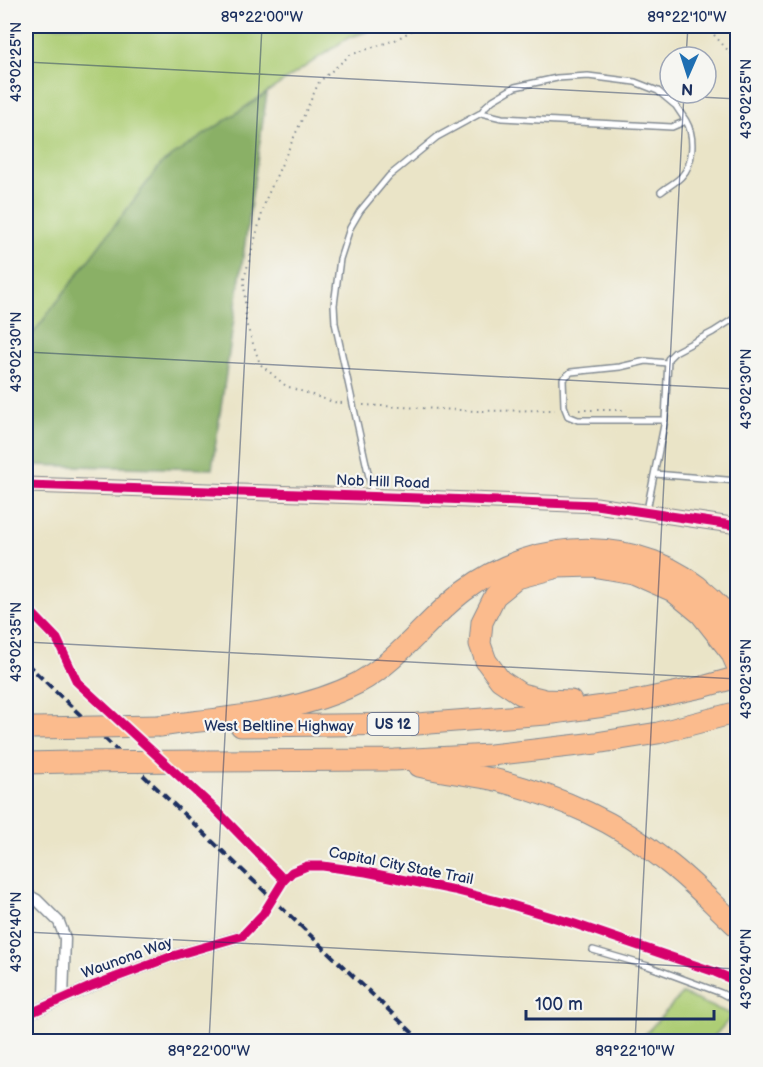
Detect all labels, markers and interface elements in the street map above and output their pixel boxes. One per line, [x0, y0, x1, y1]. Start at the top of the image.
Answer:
text: 89°22'00"W [221, 8, 303, 27]
text: 89°22'10"W [647, 8, 727, 27]
text: 43°02'25"N [7, 22, 26, 102]
north arrow [658, 45, 718, 105]
text: 43°02'25"N [737, 59, 756, 139]
text: N [681, 79, 694, 98]
text: 43°02'30"N [7, 312, 26, 392]
text: 43°02'30"N [737, 349, 756, 429]
street label: Nob Hill Road [336, 471, 430, 493]
text: 43°02'35"N [7, 602, 26, 682]
text: 43°02'35"N [737, 639, 756, 719]
road number: US 12 [368, 713, 418, 735]
street label: West Beltline Highway [204, 717, 354, 736]
street label: Capital City State Trail [327, 843, 475, 889]
text: 43°02'40"N [7, 892, 26, 972]
text: 43°02'40"N [737, 929, 756, 1009]
street label: Waunona Way [79, 933, 175, 983]
scale bar [526, 983, 714, 1021]
text: 100 m [535, 994, 583, 1015]
text: 89°22'00"W [168, 1042, 250, 1061]
text: 89°22'10"W [595, 1042, 675, 1061]

